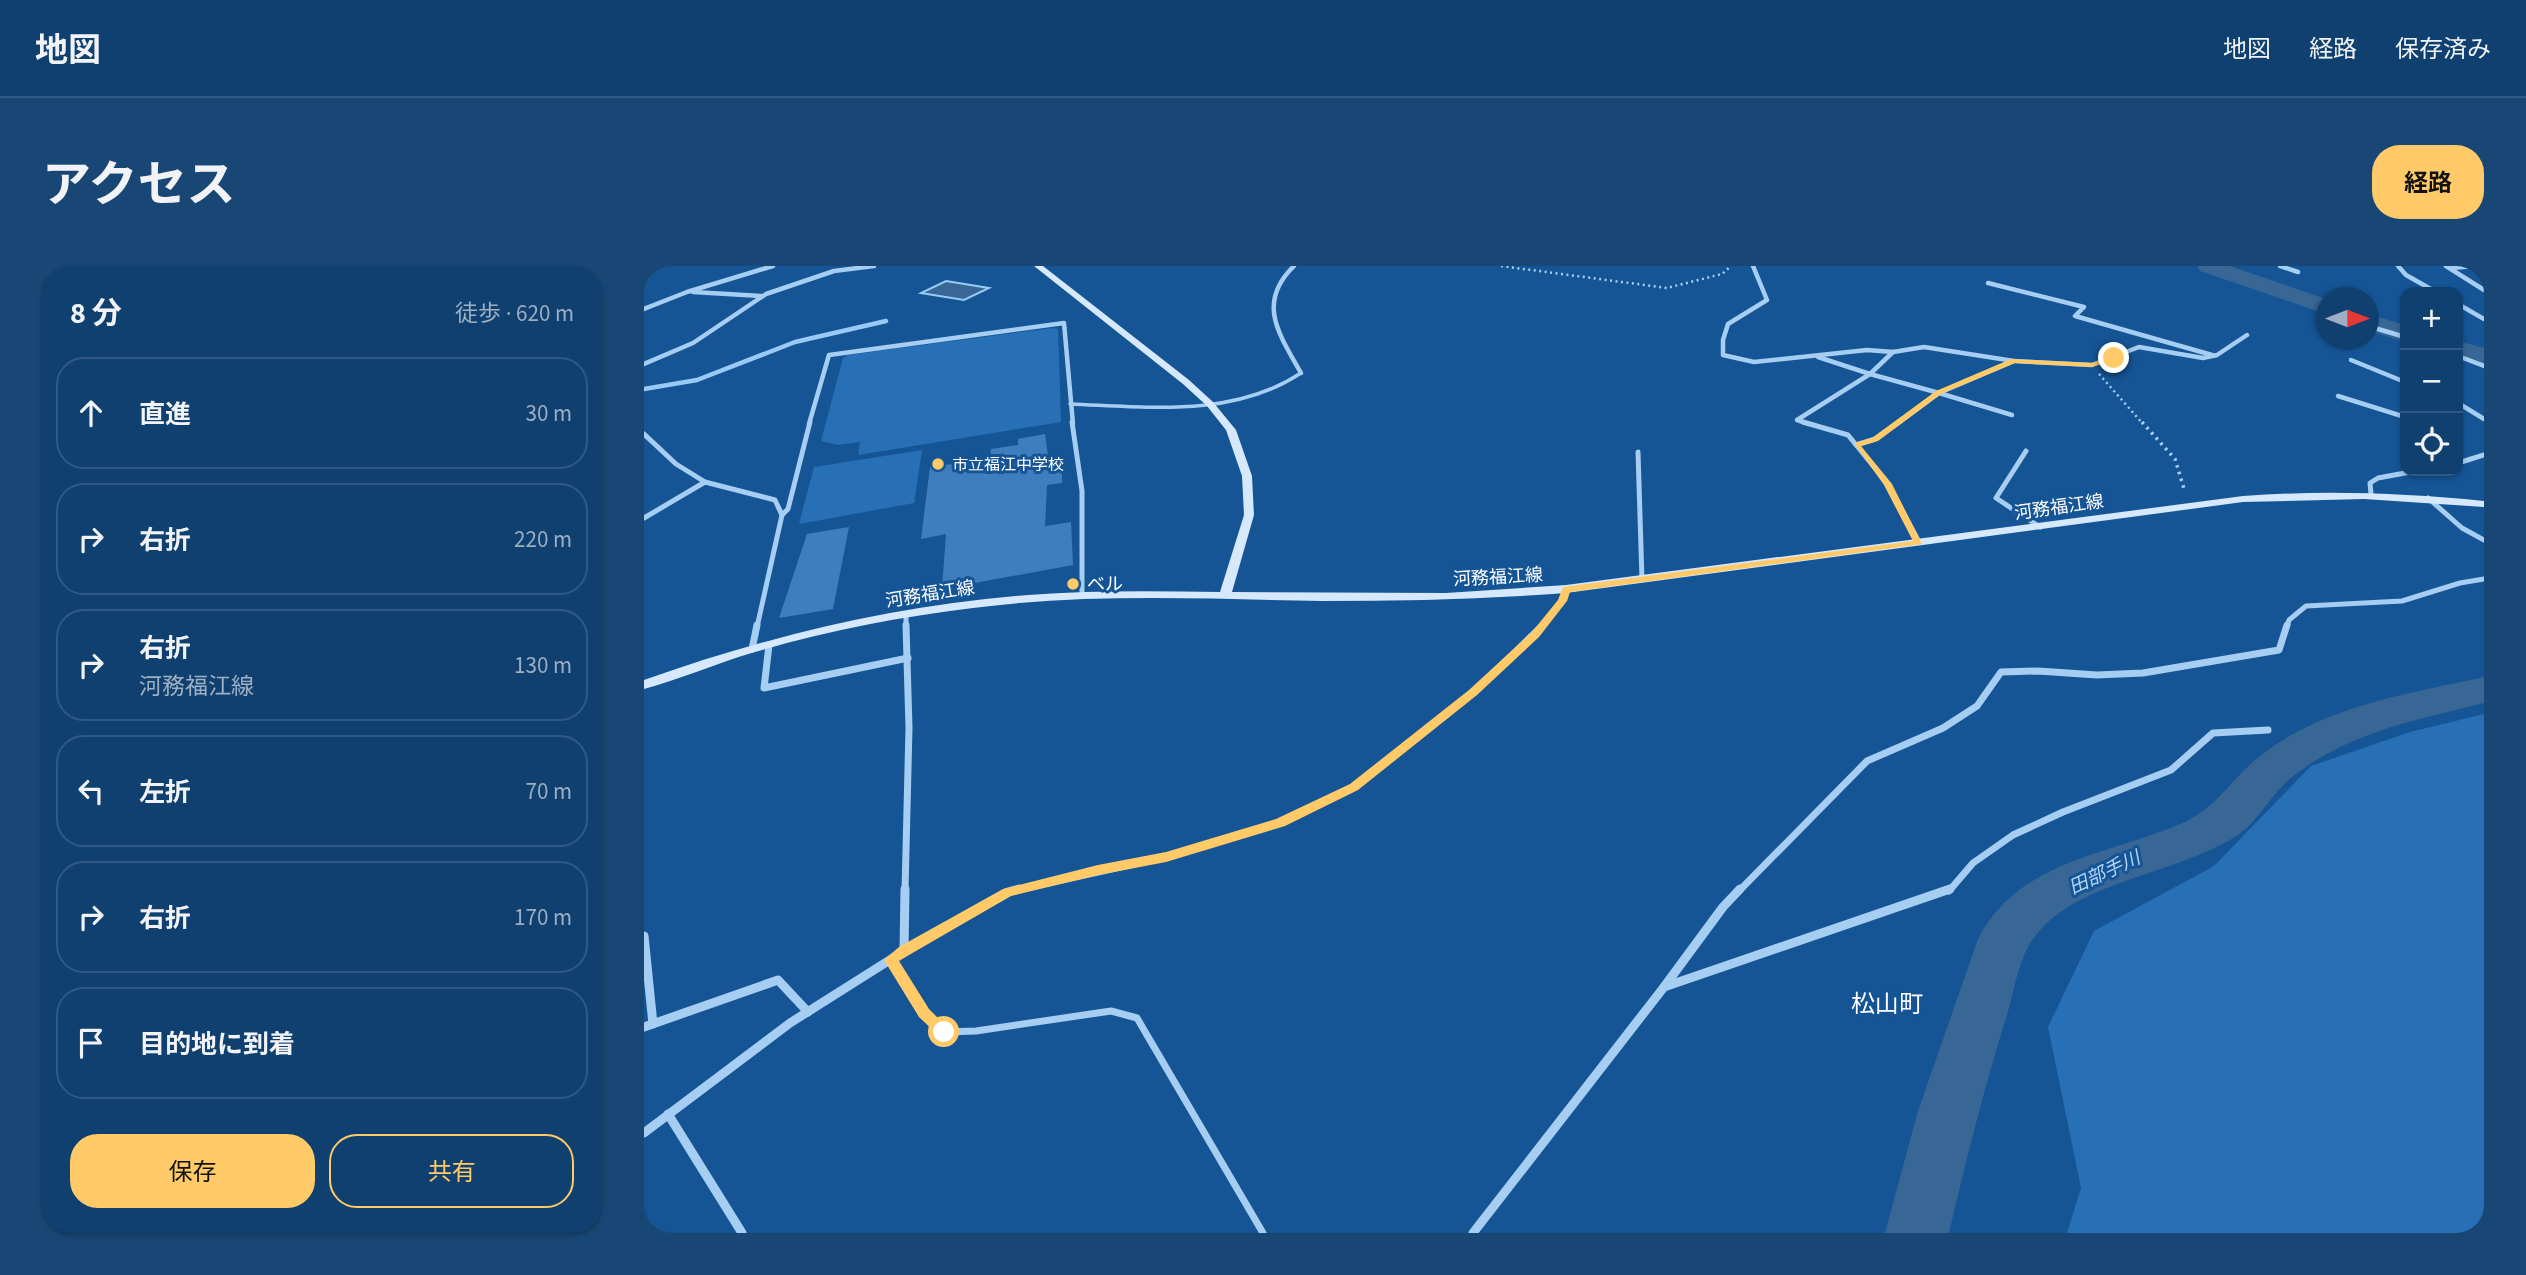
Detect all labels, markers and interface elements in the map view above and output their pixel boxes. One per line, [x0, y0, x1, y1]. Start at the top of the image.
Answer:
text: 地図 [35, 27, 101, 74]
text: 地図 [2223, 32, 2271, 67]
text: 経路 [2309, 32, 2357, 67]
text: 保存済み [2395, 32, 2491, 67]
button: 経路 [2372, 145, 2484, 219]
text: アクセス [42, 151, 236, 221]
north arrow [2316, 287, 2379, 350]
map controls [2400, 287, 2463, 476]
button: + [2400, 287, 2463, 350]
text: 8 分 [70, 292, 122, 335]
text: 徒歩 · 620 m [455, 297, 574, 330]
route end [2098, 342, 2129, 373]
button: − [2400, 350, 2463, 413]
icon: ahead [72, 394, 110, 432]
text: 直進 [139, 396, 191, 433]
text: 30 m [525, 397, 572, 430]
button: locate [2400, 413, 2463, 476]
place label: 市立福江中学校 [952, 454, 1064, 476]
marker: 市立福江中学校 [930, 456, 946, 472]
street label: 河務福江線 [2013, 489, 2105, 526]
icon: right [72, 520, 110, 558]
text: 右折 [139, 522, 191, 559]
text: 220 m [514, 523, 572, 556]
street label: 河務福江線 [1452, 563, 1544, 592]
place label: ベル [1087, 572, 1123, 597]
street label: 河務福江線 [884, 575, 976, 614]
marker: ベル [1065, 576, 1081, 592]
text: 右折 [139, 630, 191, 667]
icon: right [72, 646, 110, 684]
text: 130 m [514, 649, 572, 682]
text: 河務福江線 [139, 670, 254, 703]
icon: left [72, 772, 110, 810]
text: 左折 [139, 774, 191, 811]
text: 70 m [525, 775, 572, 808]
water label: 田部手川 [2064, 844, 2147, 902]
icon: right [72, 898, 110, 936]
text: 右折 [139, 900, 191, 937]
text: 170 m [514, 901, 572, 934]
district label: 松山町 [1851, 987, 1923, 1022]
route start [928, 1016, 959, 1047]
icon: arrive [72, 1024, 110, 1062]
text: 目的地に到着 [139, 1026, 295, 1063]
button: 保存 [70, 1134, 315, 1208]
button: 共有 [329, 1134, 574, 1208]

